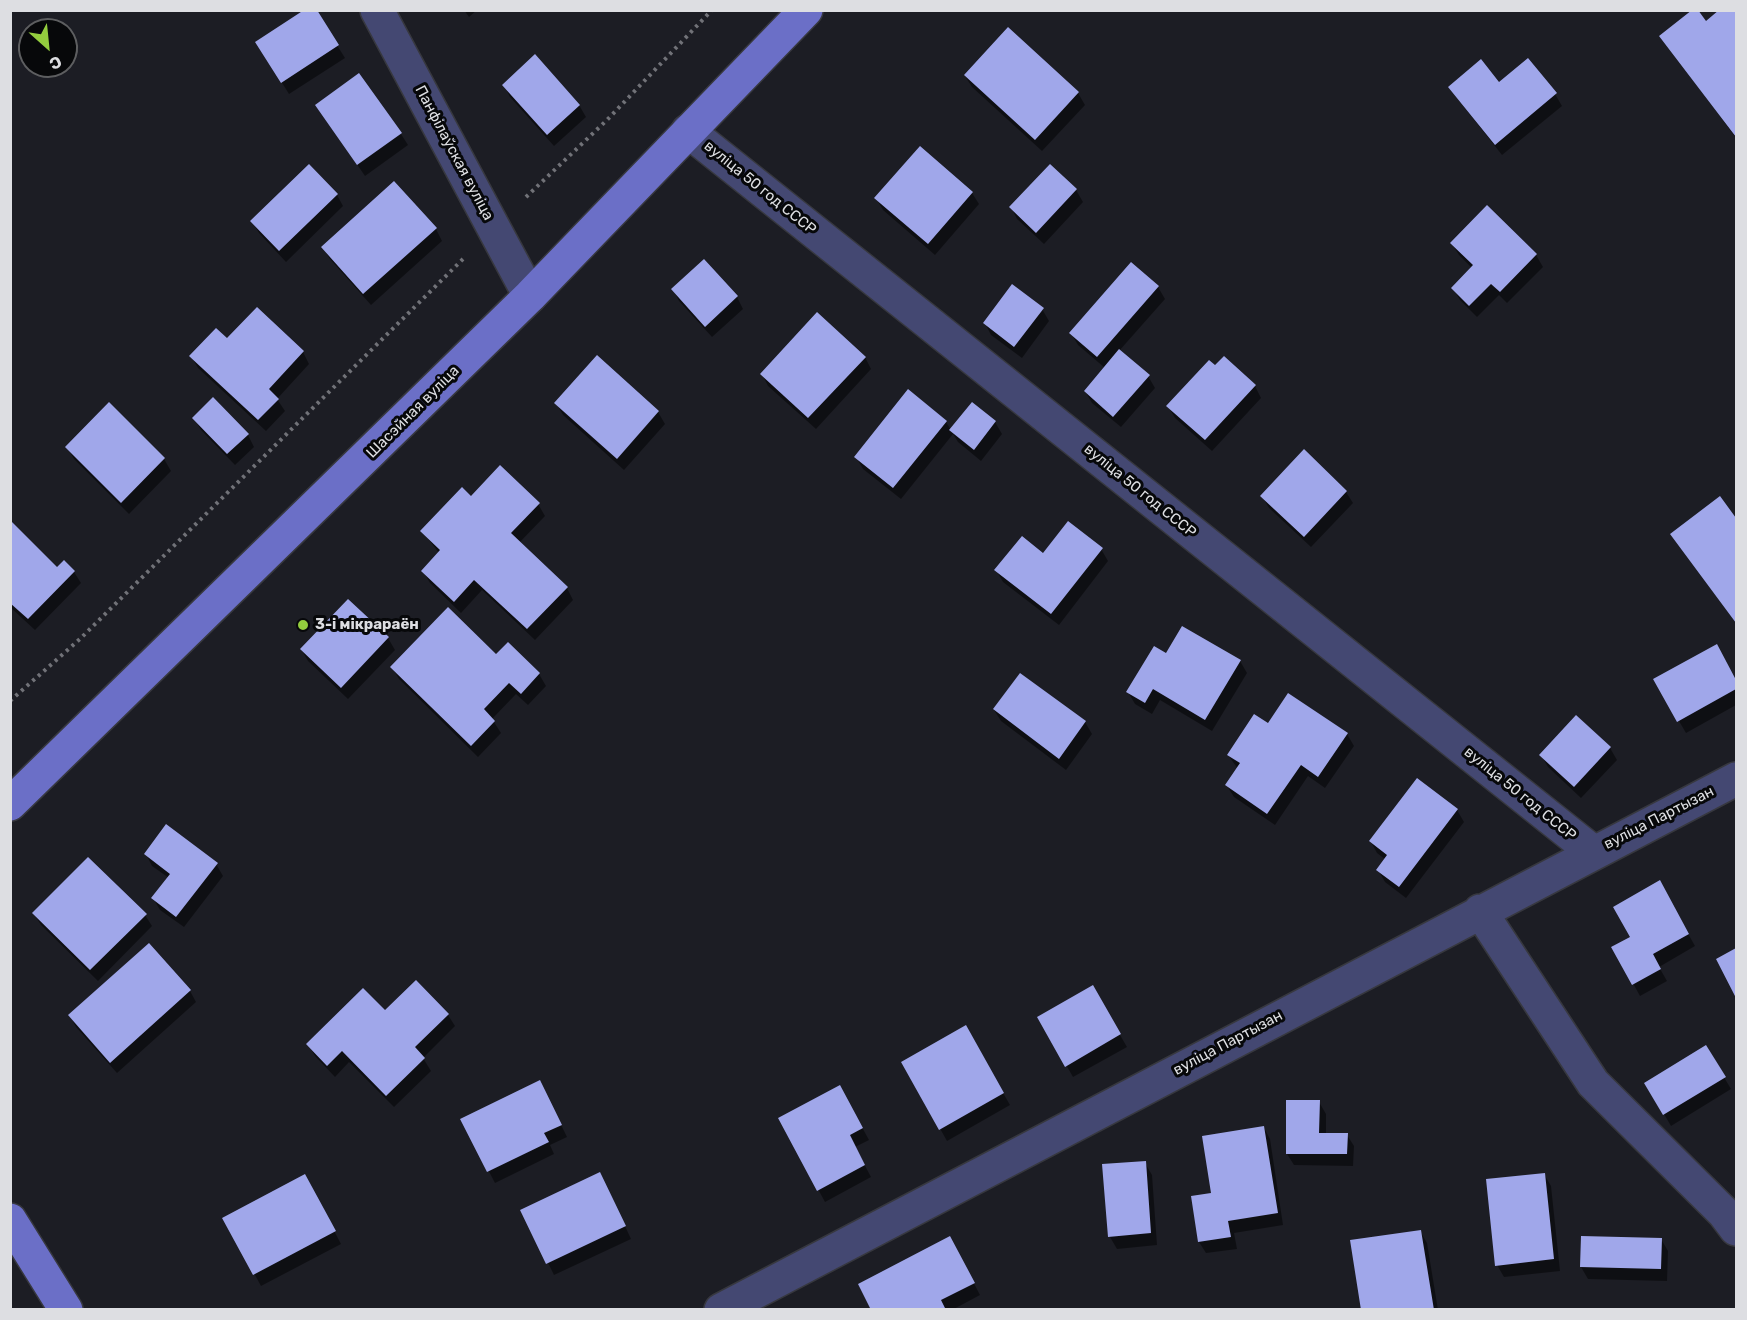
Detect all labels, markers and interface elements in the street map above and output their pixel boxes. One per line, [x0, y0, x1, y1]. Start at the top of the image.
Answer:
north arrow [18, 18, 78, 78]
text: С [46, 52, 65, 74]
street label: Панфілаўская вуліца [411, 83, 497, 223]
street label: вуліца 50 год СССР [700, 137, 820, 239]
street label: Шасэйная вуліца [363, 362, 463, 462]
street label: вуліца 50 год СССР [1080, 440, 1200, 542]
place label: 3-і мікрараён [315, 616, 419, 634]
marker: 3-і мікрараён [296, 618, 310, 632]
street label: вуліца 50 год СССР [1460, 743, 1580, 845]
street label: вуліца Партызан [1601, 783, 1717, 853]
street label: вуліца Партызан [1170, 1007, 1286, 1079]

